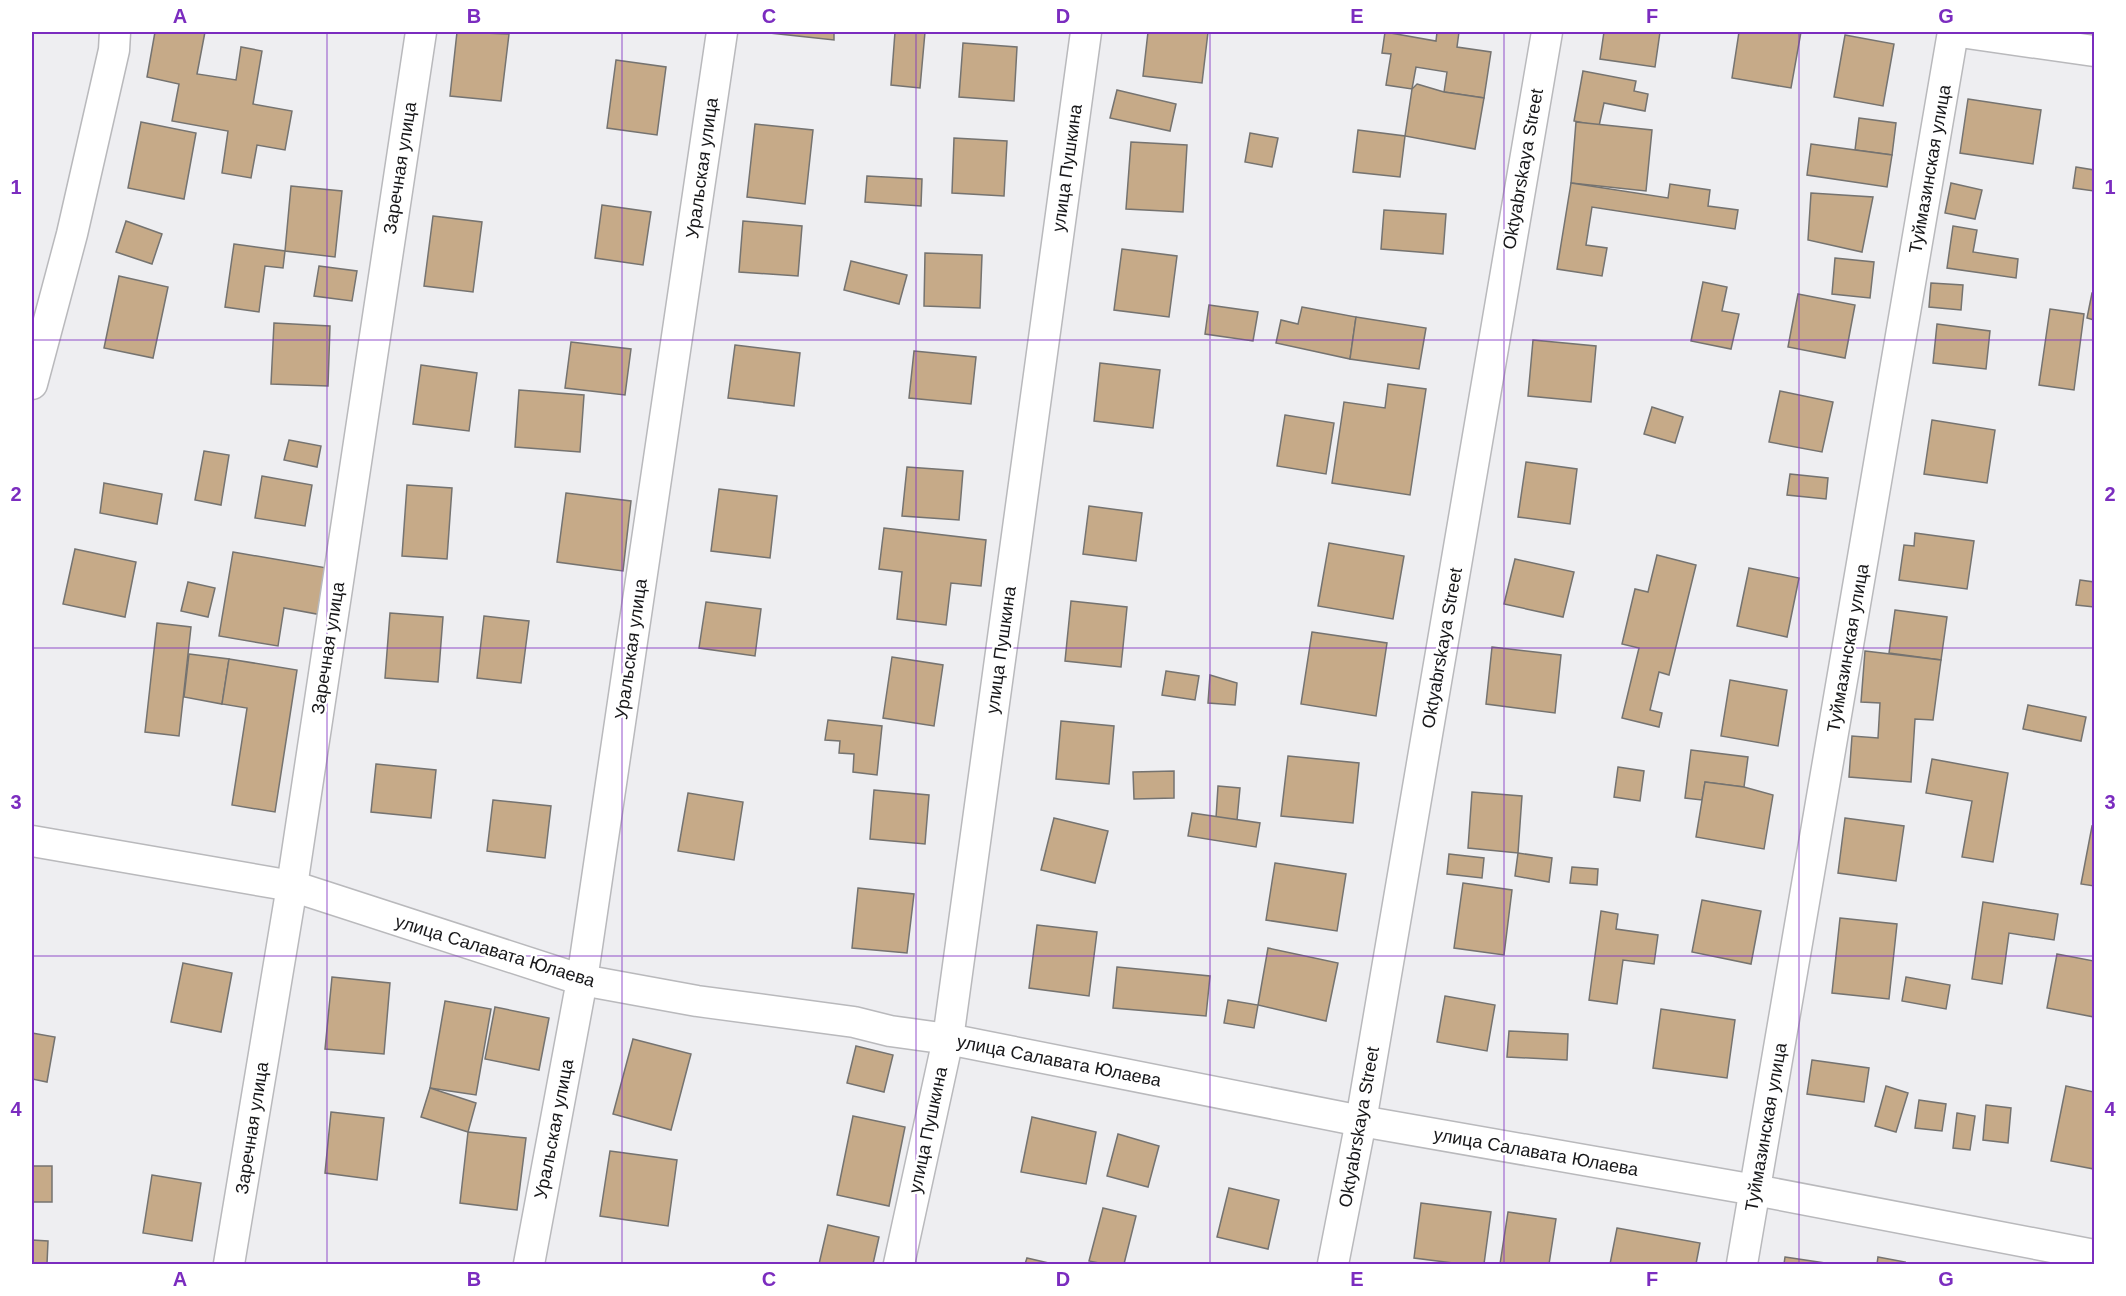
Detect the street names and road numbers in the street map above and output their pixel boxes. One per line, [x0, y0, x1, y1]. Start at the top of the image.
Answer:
street label: Туймазинская улица [1905, 82, 1955, 255]
street label: Oktyabrskaya Street [1499, 87, 1547, 251]
street label: Уральская улица [682, 95, 722, 240]
street label: Заречная улица [380, 99, 421, 236]
street label: улица Пушкина [1048, 102, 1086, 233]
street label: Туймазинская улица [1823, 561, 1873, 734]
street label: Oktyabrskaya Street [1418, 566, 1466, 730]
street label: Уральская улица [611, 576, 651, 721]
street label: Заречная улица [308, 579, 349, 716]
street label: улица Пушкина [982, 584, 1020, 715]
street label: улица Салавата Юлаева [393, 911, 598, 991]
street label: улица Салавата Юлаева [955, 1031, 1164, 1091]
street label: Туймазинская улица [1741, 1040, 1791, 1213]
street label: Oktyabrskaya Street [1335, 1045, 1383, 1209]
street label: Уральская улица [531, 1056, 578, 1201]
street label: Заречная улица [232, 1059, 273, 1196]
street label: улица Пушкина [905, 1064, 951, 1195]
street label: улица Салавата Юлаева [1432, 1124, 1641, 1180]

